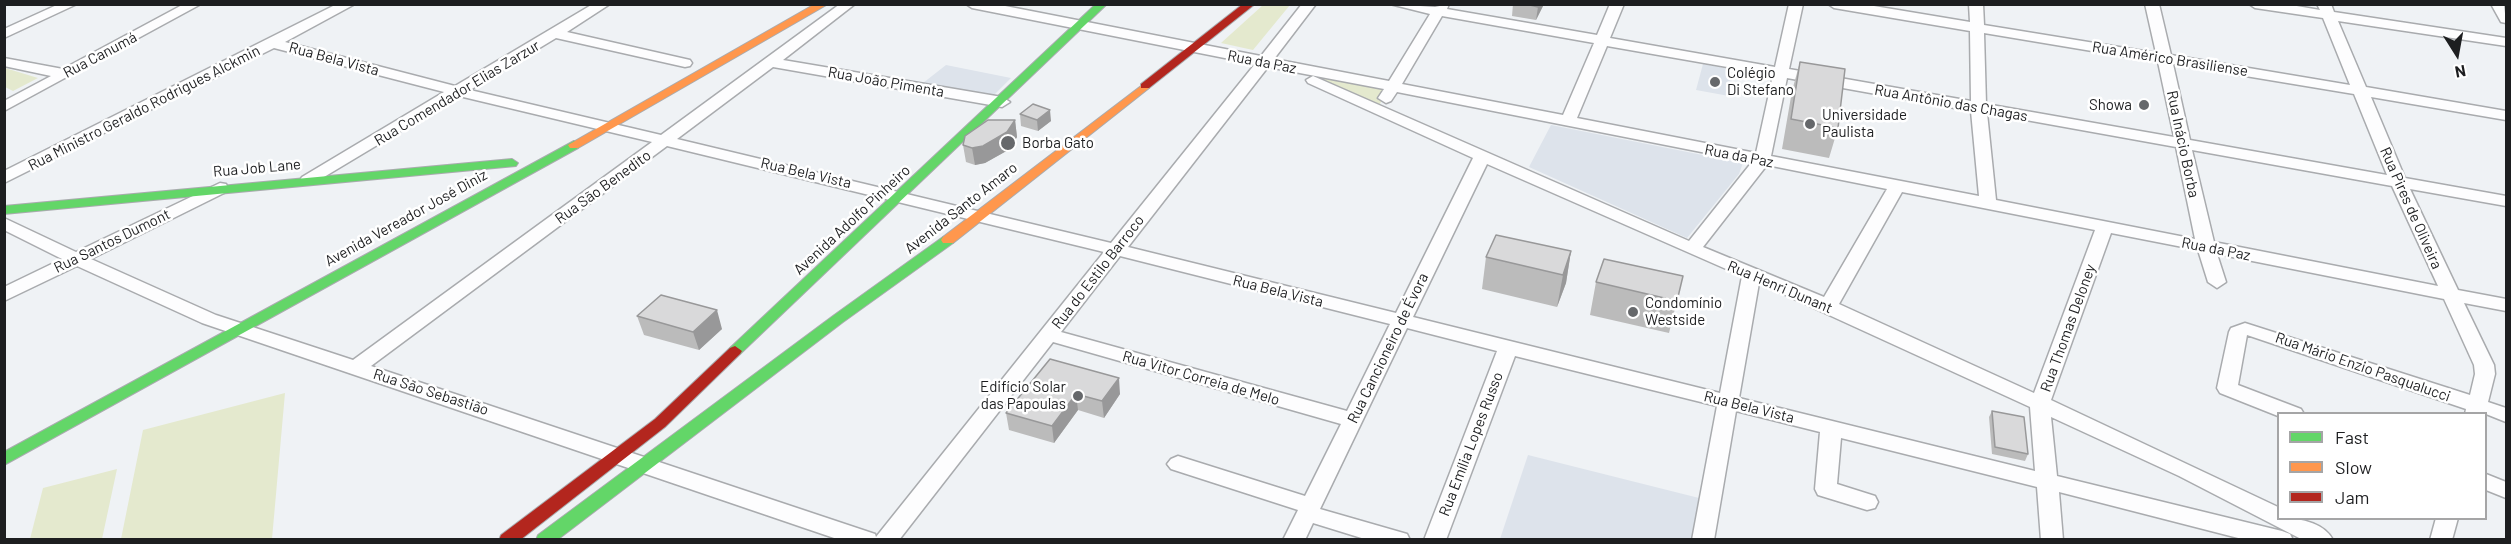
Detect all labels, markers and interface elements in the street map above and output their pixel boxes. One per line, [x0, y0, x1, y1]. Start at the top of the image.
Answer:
north arrow [2427, 24, 2487, 84]
street label: Rua Canumá [60, 28, 140, 82]
street label: Rua Comendador Elias Zarzur [371, 36, 543, 150]
street label: Rua Bela Vista [287, 38, 381, 80]
street label: Rua Américo Brasiliense [2091, 38, 2249, 80]
street label: Rua Ministro Geraldo Rodrigues Alckmin [25, 41, 263, 175]
street label: Rua da Paz [1226, 46, 1298, 78]
text: N [2454, 62, 2468, 82]
street label: Rua João Pimenta [827, 63, 945, 101]
place label: Colégio Di Stefano [1727, 64, 1794, 99]
marker: Colégio Di Stefano [1708, 75, 1722, 89]
street label: Rua Antônio das Chagas [1873, 81, 2029, 125]
street label: Rua Inácio Borba [2163, 89, 2203, 199]
place label: Showa [2089, 96, 2132, 114]
marker: Showa [2137, 98, 2151, 112]
place label: Universidade Paulista [1822, 106, 1907, 141]
marker: Universidade Paulista [1803, 117, 1817, 131]
marker: Borba Gato [999, 134, 1017, 152]
place label: Borba Gato [1022, 134, 1094, 152]
street label: Rua da Paz [1703, 140, 1775, 172]
street label: Rua Pires de Oliveira [2376, 144, 2446, 272]
street label: Rua São Benedito [552, 146, 654, 228]
street label: Rua Bela Vista [759, 154, 853, 192]
street label: Rua Job Lane [212, 155, 302, 181]
street label: Avenida Santo Amaro [901, 158, 1021, 258]
street label: Avenida Adolfo Pinheiro [790, 161, 914, 279]
street label: Avenida Vereador José Diniz [322, 166, 490, 270]
street label: Rua Santos Dumont [51, 205, 173, 277]
street label: Rua do Estilo Barroco [1048, 212, 1148, 332]
street label: Rua da Paz [2180, 233, 2252, 265]
street label: Rua Henri Dunant [1725, 257, 1835, 317]
street label: Rua Thomas Deloney [2037, 262, 2099, 394]
street label: Rua Cancioneiro de Évora [1344, 270, 1432, 426]
street label: Rua Bela Vista [1231, 271, 1325, 311]
place label: Condomínio Westside [1645, 294, 1722, 329]
marker: Condomínio Westside [1626, 305, 1640, 319]
street label: Rua Mário Enzio Pasqualucci [2273, 329, 2453, 405]
street label: Rua Vitor Correia de Melo [1120, 347, 1282, 409]
street label: Rua São Sebastião [371, 365, 491, 419]
street label: Rua Emília Lopes Russo [1435, 369, 1507, 519]
place label: Edifício Solar das Papoulas [980, 378, 1066, 413]
street label: Rua Bela Vista [1702, 387, 1796, 427]
marker: Edifício Solar das Papoulas [1071, 389, 1085, 403]
legend [2277, 412, 2487, 520]
text: Fast [2335, 426, 2369, 448]
text: Slow [2335, 456, 2372, 478]
text: Jam [2335, 486, 2369, 508]

